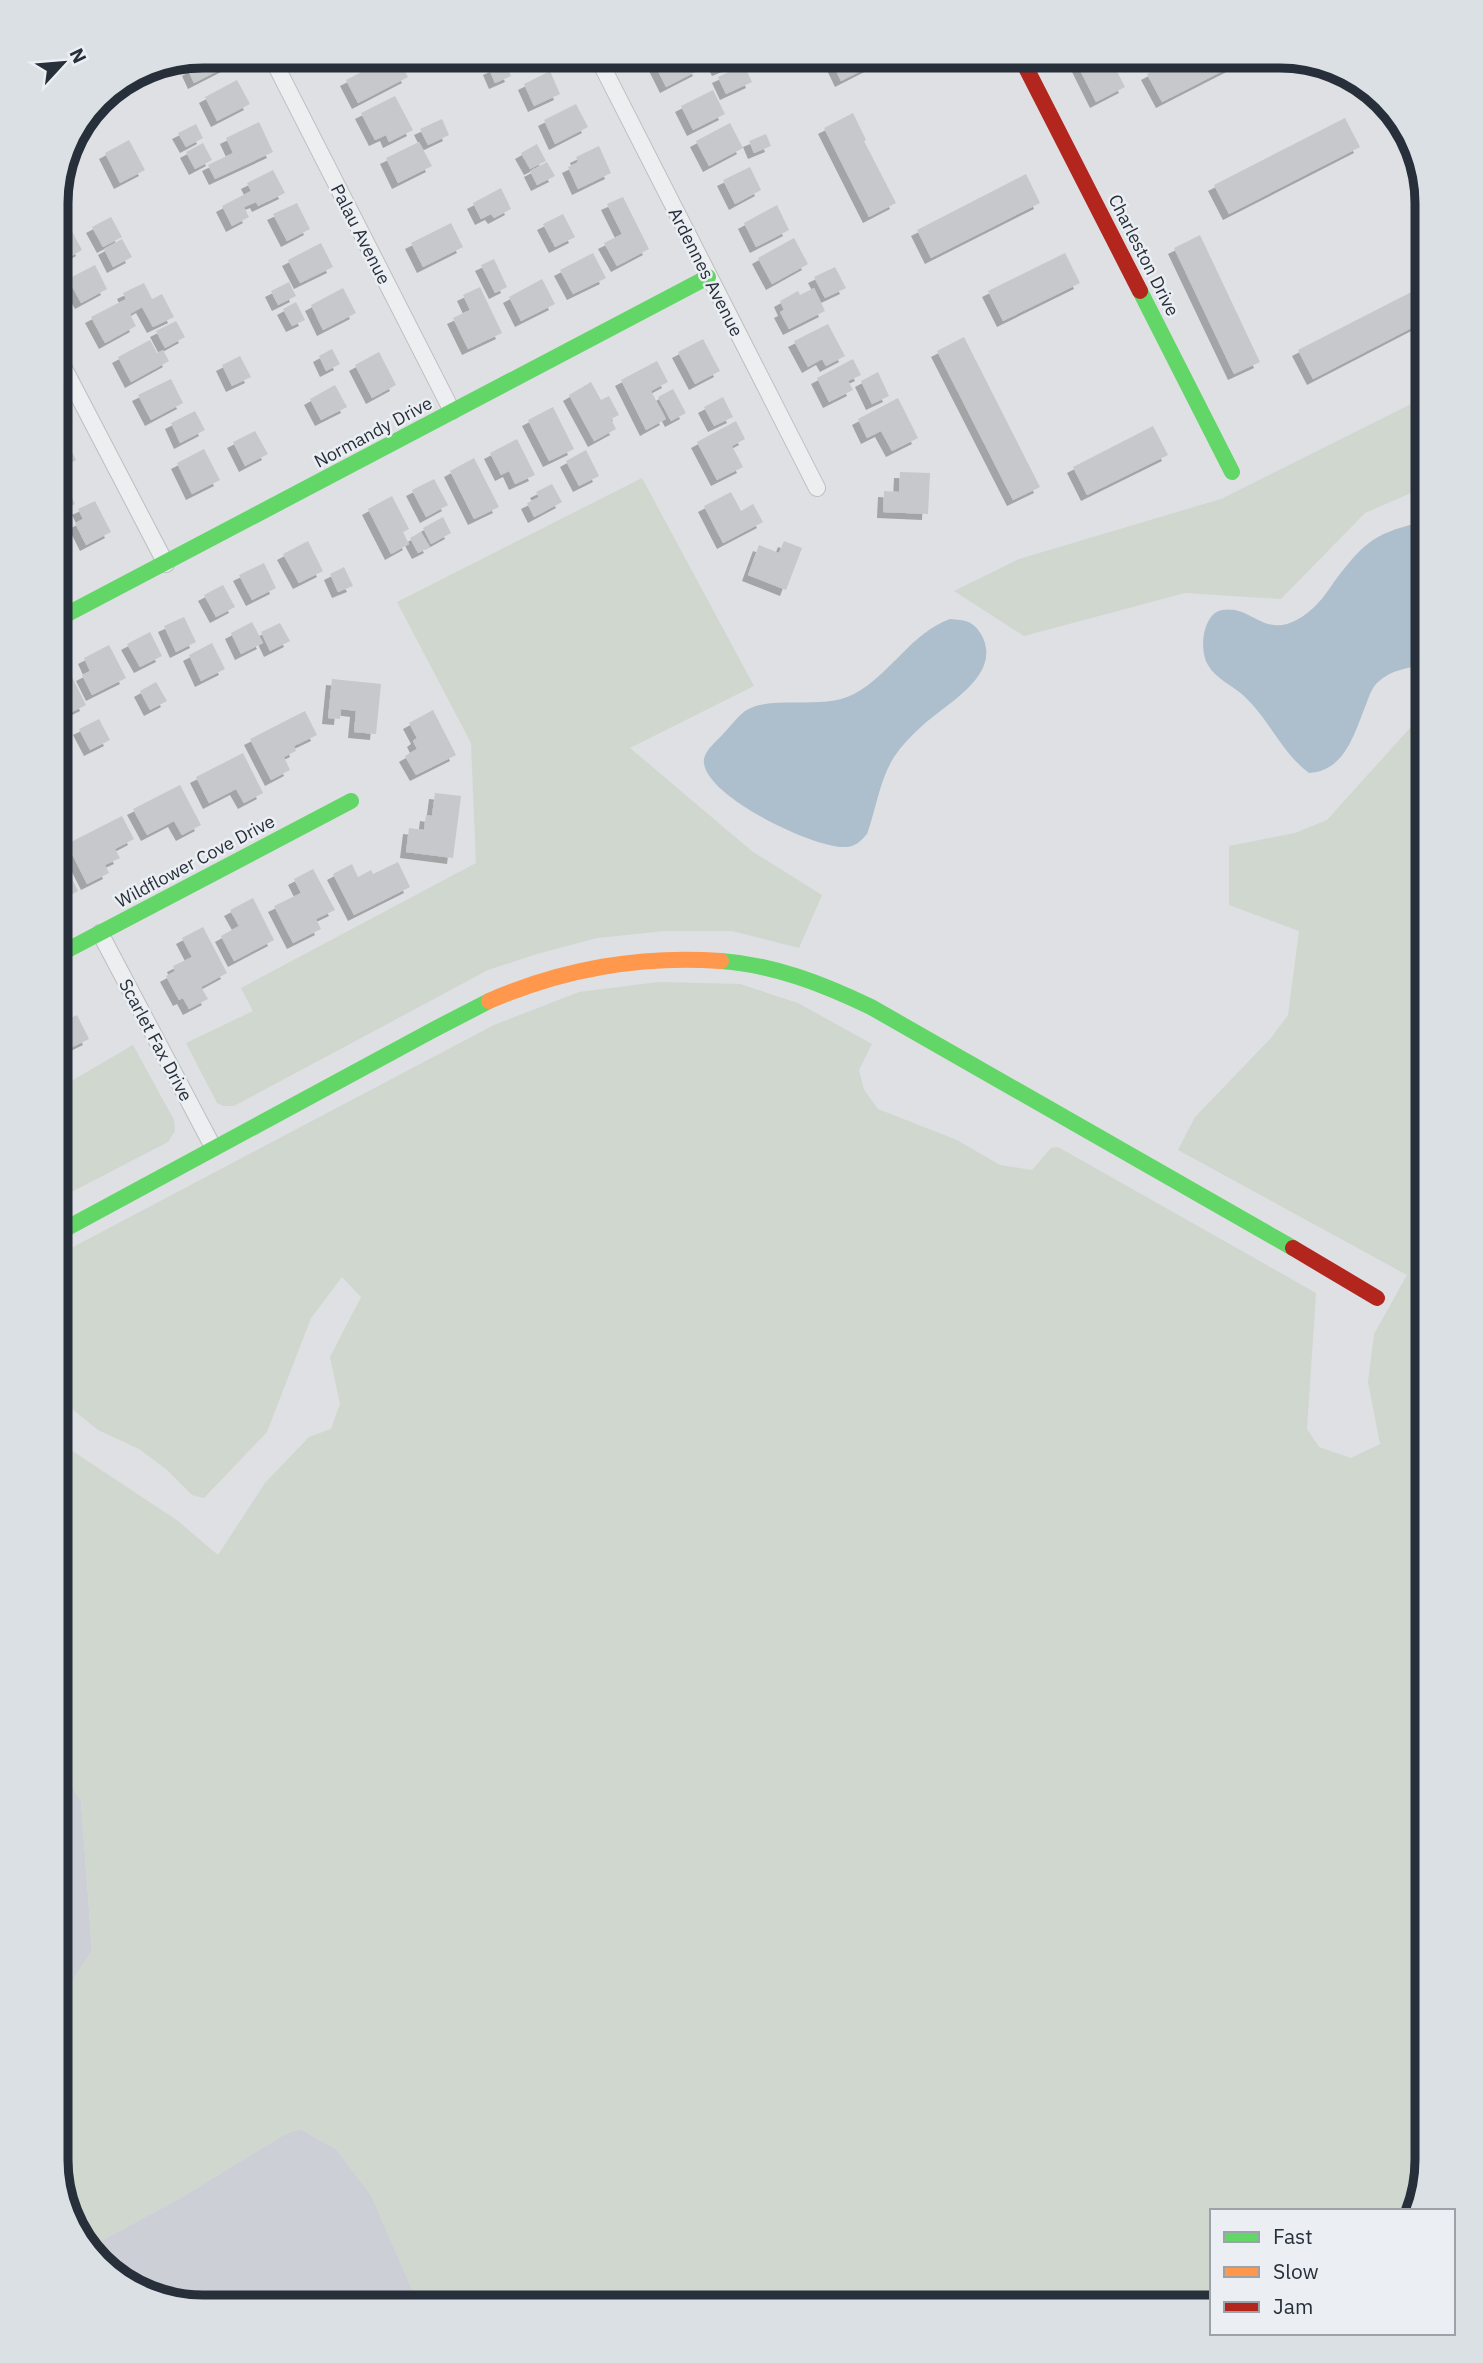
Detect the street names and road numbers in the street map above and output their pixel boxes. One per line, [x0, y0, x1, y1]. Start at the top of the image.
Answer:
street label: Palau Avenue [326, 180, 396, 288]
street label: Charleston Drive [1103, 190, 1185, 320]
street label: Ardennes Avenue [664, 204, 748, 340]
street label: Normandy Drive [310, 391, 436, 473]
street label: Wildflower Cove Drive [112, 809, 279, 913]
street label: Scarlet Fax Drive [114, 975, 198, 1105]

